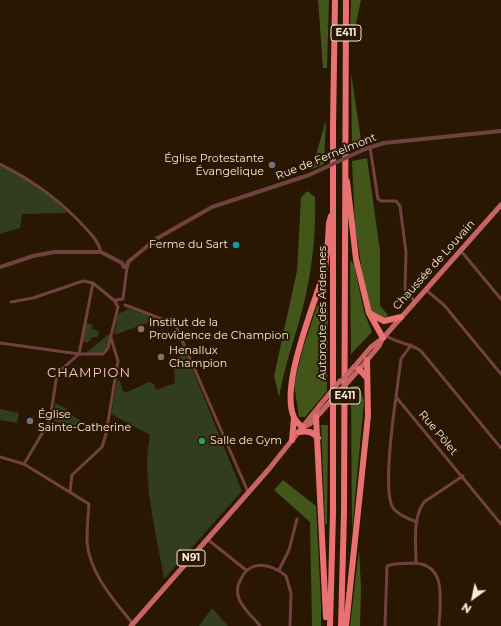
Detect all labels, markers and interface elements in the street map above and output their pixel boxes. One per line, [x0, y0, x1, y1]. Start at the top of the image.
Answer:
road number: E411 [331, 25, 361, 41]
street label: Rue de Fernelmont [274, 131, 378, 183]
place label: Église Protestante Évangelique [164, 152, 264, 178]
marker: Église Protestante Évangelique [267, 160, 277, 170]
street label: Chaussée de Louvain [390, 217, 478, 313]
place label: Ferme du Sart [149, 238, 228, 252]
marker: Ferme du Sart [231, 240, 241, 250]
street label: Autoroute des Ardennes [316, 246, 330, 380]
place label: Institut de la Providence de Champion [149, 316, 289, 342]
marker: Institut de la Providence de Champion [136, 324, 146, 334]
place label: Henallux Champion [169, 344, 227, 370]
marker: Henallux Champion [156, 352, 166, 362]
district label: CHAMPION [47, 365, 131, 381]
road number: E411 [330, 388, 360, 404]
place label: Église Sainte-Catherine [38, 408, 131, 434]
street label: Rue Pôlet [416, 408, 460, 458]
marker: Église Sainte-Catherine [25, 416, 35, 426]
place label: Salle de Gym [210, 434, 282, 448]
marker: Salle de Gym [197, 436, 207, 446]
road number: N91 [177, 550, 205, 566]
north arrow [453, 578, 493, 618]
text: N [459, 600, 474, 616]

